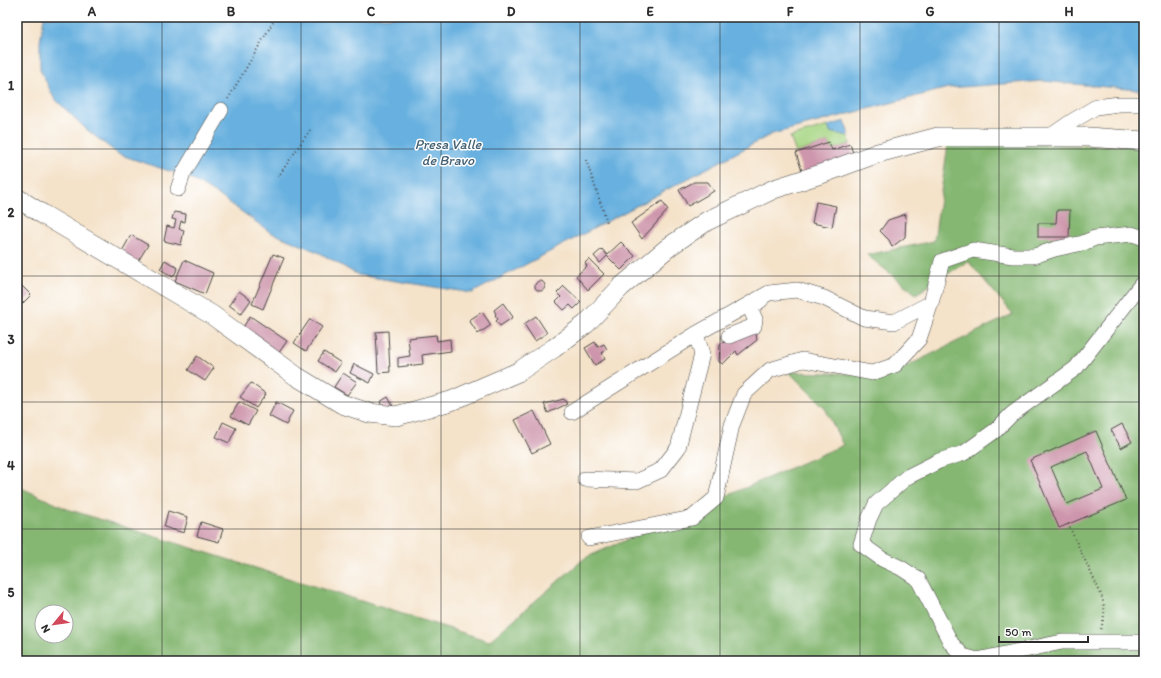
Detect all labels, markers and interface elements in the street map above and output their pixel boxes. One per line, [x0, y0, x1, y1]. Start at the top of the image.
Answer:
text: A [87, 4, 97, 19]
text: B [227, 4, 236, 19]
text: C [367, 4, 376, 19]
text: D [507, 4, 516, 19]
text: E [646, 4, 654, 19]
text: F [787, 4, 794, 19]
text: G [926, 4, 935, 19]
text: H [1065, 4, 1074, 19]
text: 1 [8, 78, 14, 93]
water label: Presa Valle de Bravo [415, 136, 483, 169]
text: 2 [8, 205, 15, 220]
text: 3 [7, 332, 15, 347]
text: 4 [7, 458, 15, 473]
text: 5 [8, 585, 15, 600]
north arrow [34, 604, 74, 644]
scale bar [999, 618, 1088, 644]
text: N [38, 622, 53, 635]
text: 50 m [1005, 625, 1031, 639]

